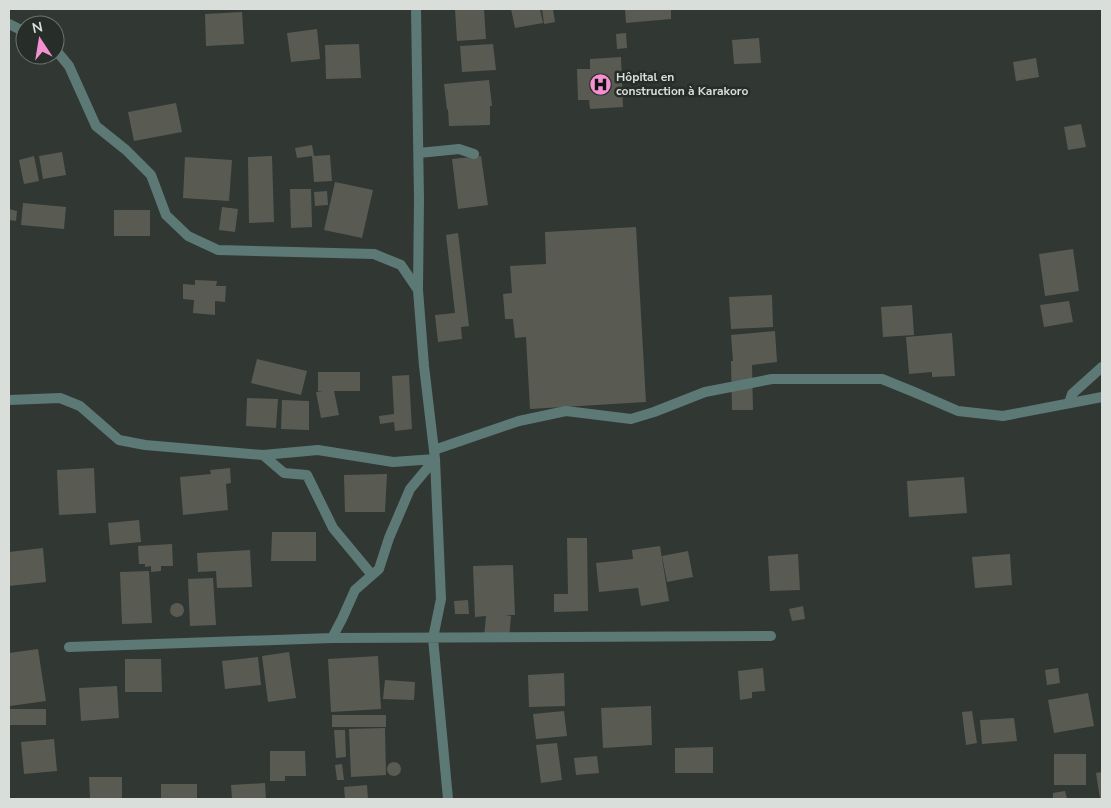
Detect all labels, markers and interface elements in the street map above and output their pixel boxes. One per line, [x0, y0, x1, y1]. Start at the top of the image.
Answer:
north arrow [15, 15, 65, 65]
text: N [30, 17, 45, 38]
place label: Hôpital en construction à Karakoro [616, 69, 748, 99]
hospital icon: Hôpital en construction à Karakoro [588, 72, 612, 96]

